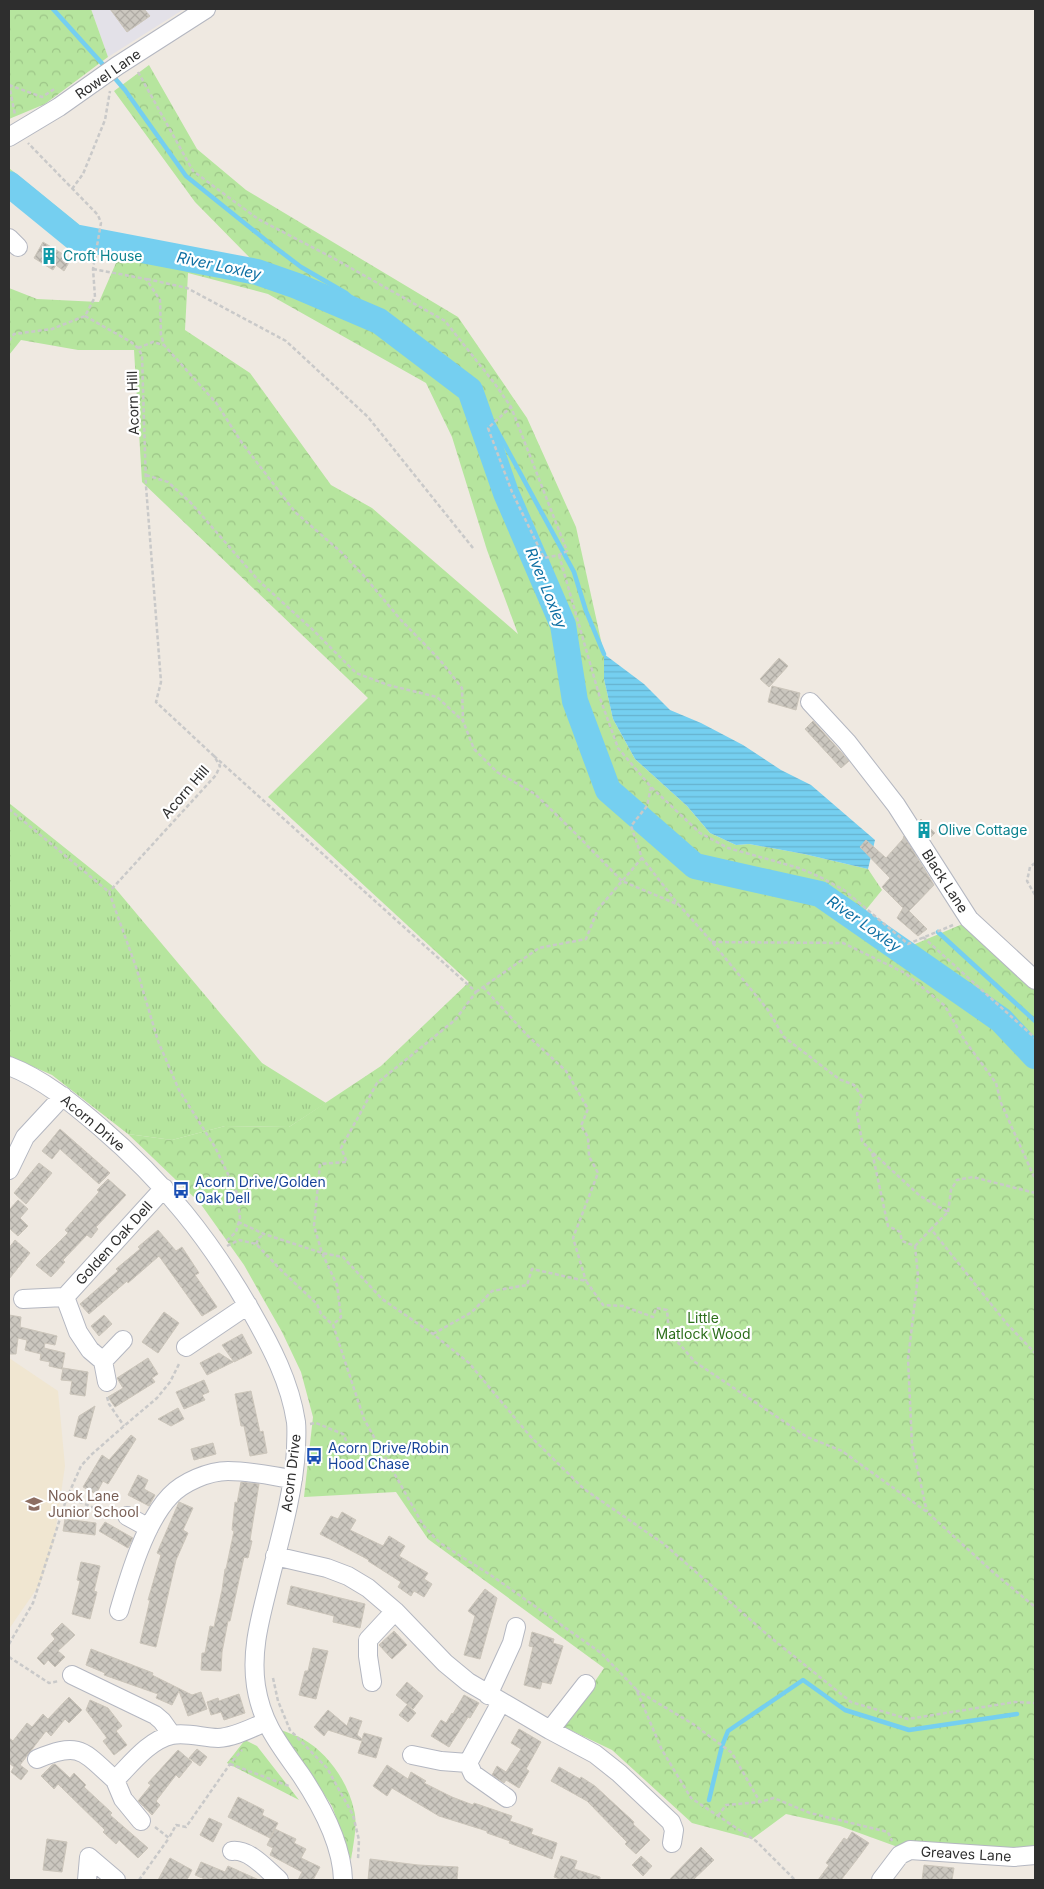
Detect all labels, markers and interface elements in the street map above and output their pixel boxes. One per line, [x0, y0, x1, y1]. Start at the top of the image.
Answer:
street label: Rowel Lane [72, 45, 144, 102]
building icon: Croft House [39, 246, 59, 266]
place label: Croft House [63, 247, 143, 264]
water label: River Loxley [175, 247, 264, 284]
street label: Acorn Hill [123, 371, 142, 435]
water label: River Loxley [522, 545, 572, 632]
street label: Acorn Hill [157, 762, 212, 822]
building icon: Olive Cottage [914, 820, 934, 840]
place label: Olive Cottage [938, 821, 1027, 838]
street label: Black Lane [919, 846, 972, 916]
water label: River Loxley [824, 891, 905, 956]
street label: Acorn Drive [58, 1091, 129, 1154]
place label: Acorn Drive/Golden Oak Dell [195, 1173, 326, 1206]
bus stop icon: Acorn Drive/Golden Oak Dell [171, 1180, 191, 1200]
street label: Golden Oak Dell [72, 1197, 156, 1288]
park label: Little Matlock Wood [656, 1309, 750, 1342]
street label: Acorn Drive [277, 1433, 304, 1513]
place label: Acorn Drive/Robin Hood Chase [328, 1439, 449, 1472]
bus stop icon: Acorn Drive/Robin Hood Chase [304, 1446, 324, 1466]
place label: Nook Lane Junior School [48, 1487, 139, 1520]
school or university icon: Nook Lane Junior School [24, 1494, 44, 1514]
street label: Greaves Lane [920, 1843, 1012, 1864]

